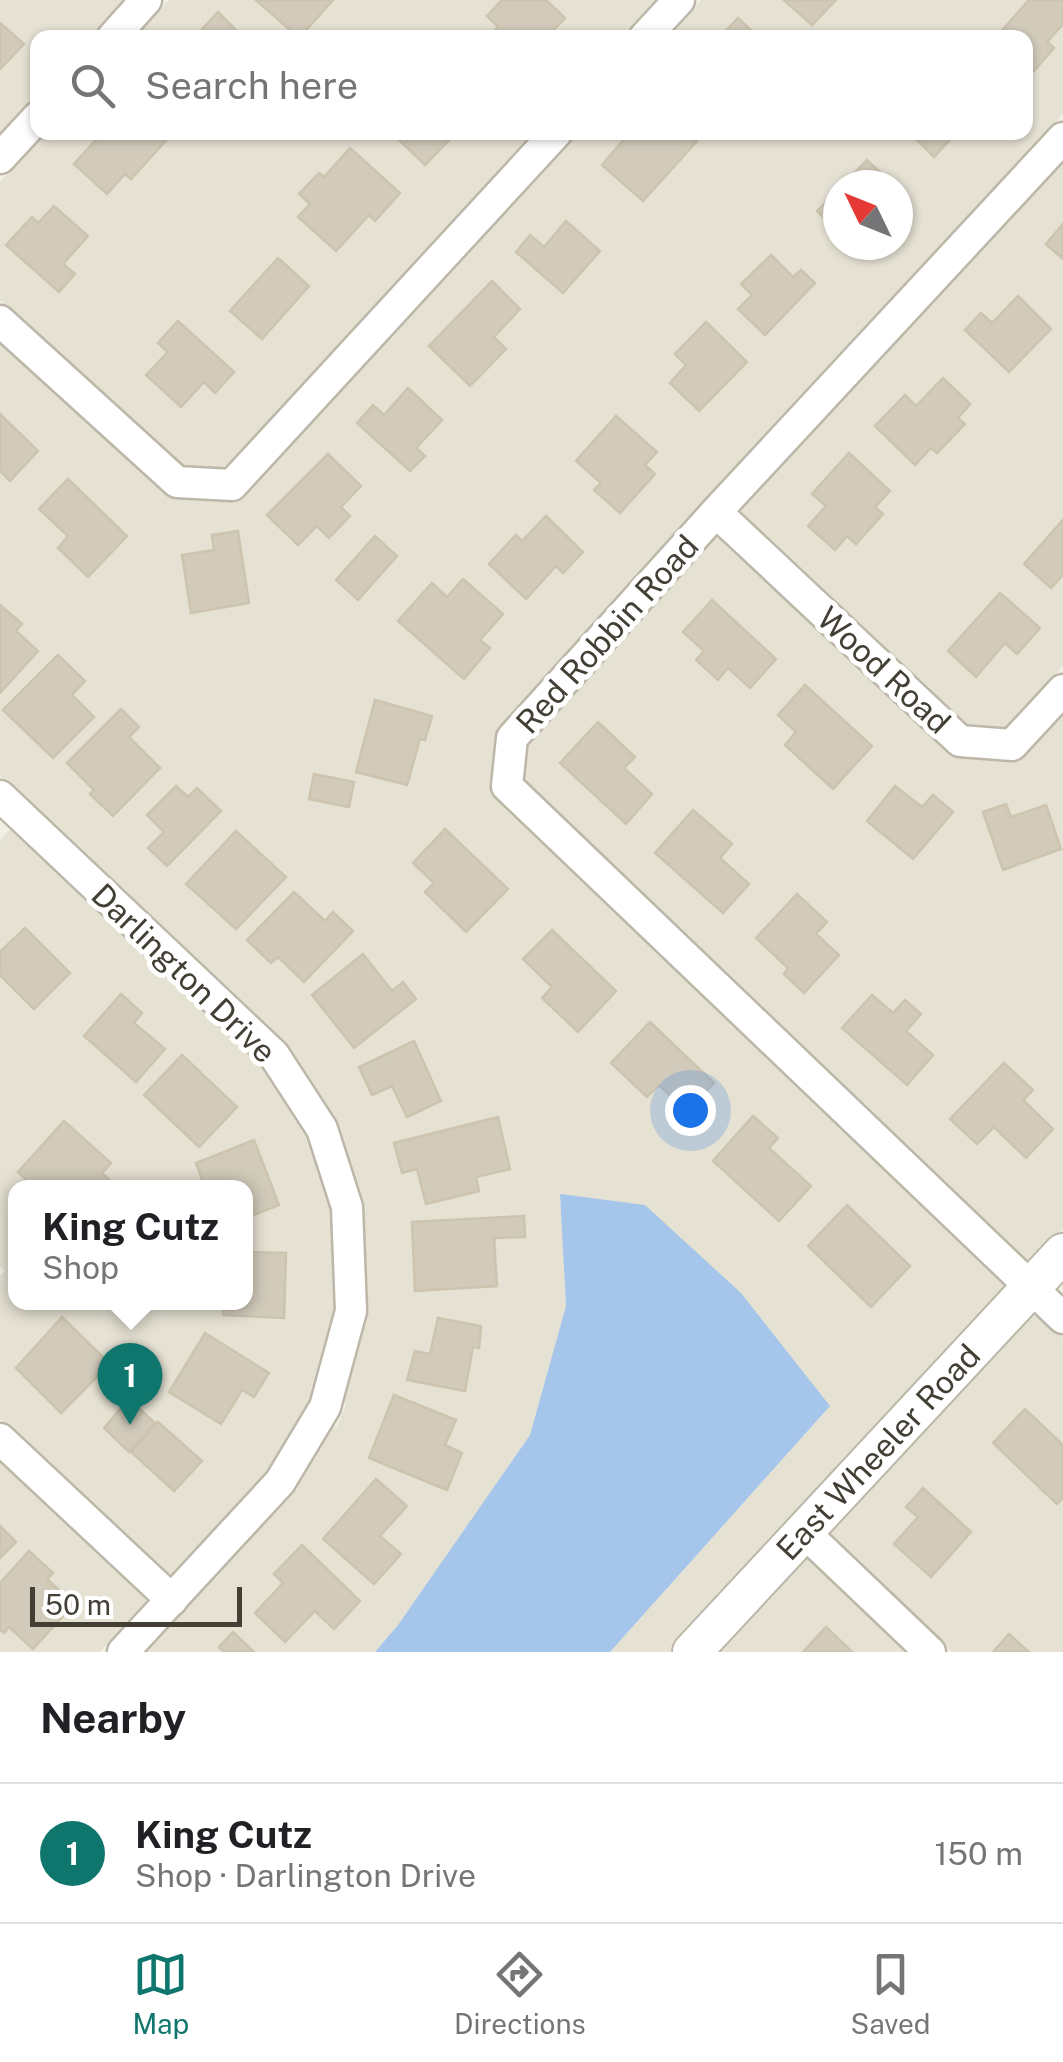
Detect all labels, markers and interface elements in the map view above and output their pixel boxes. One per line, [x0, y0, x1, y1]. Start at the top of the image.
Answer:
search box [30, 30, 1033, 140]
icon: search [65, 58, 120, 113]
text: Search here [145, 63, 358, 108]
north arrow [823, 170, 913, 260]
street label: Red Robbin Road [508, 527, 706, 741]
street label: Wood Road [810, 599, 958, 741]
street label: Darlington Drive [84, 876, 284, 1070]
your location [665, 1085, 716, 1136]
popup [8, 1180, 253, 1310]
text: King Cutz [42, 1204, 219, 1249]
text: Shop [42, 1249, 119, 1286]
street label: East Wheeler Road [769, 1337, 987, 1567]
pin: 1 [98, 1342, 162, 1425]
scale bar [30, 1582, 242, 1626]
text: 50 m [45, 1588, 111, 1621]
text: Nearby [40, 1693, 186, 1742]
text: King Cutz [135, 1812, 312, 1857]
text: 1 [66, 1835, 79, 1872]
text: 150 m [934, 1835, 1023, 1872]
text: Shop · Darlington Drive [135, 1857, 476, 1894]
tab: Map [132, 1947, 189, 2040]
tab: Directions [454, 1947, 586, 2040]
tab: Saved [850, 1947, 931, 2040]

